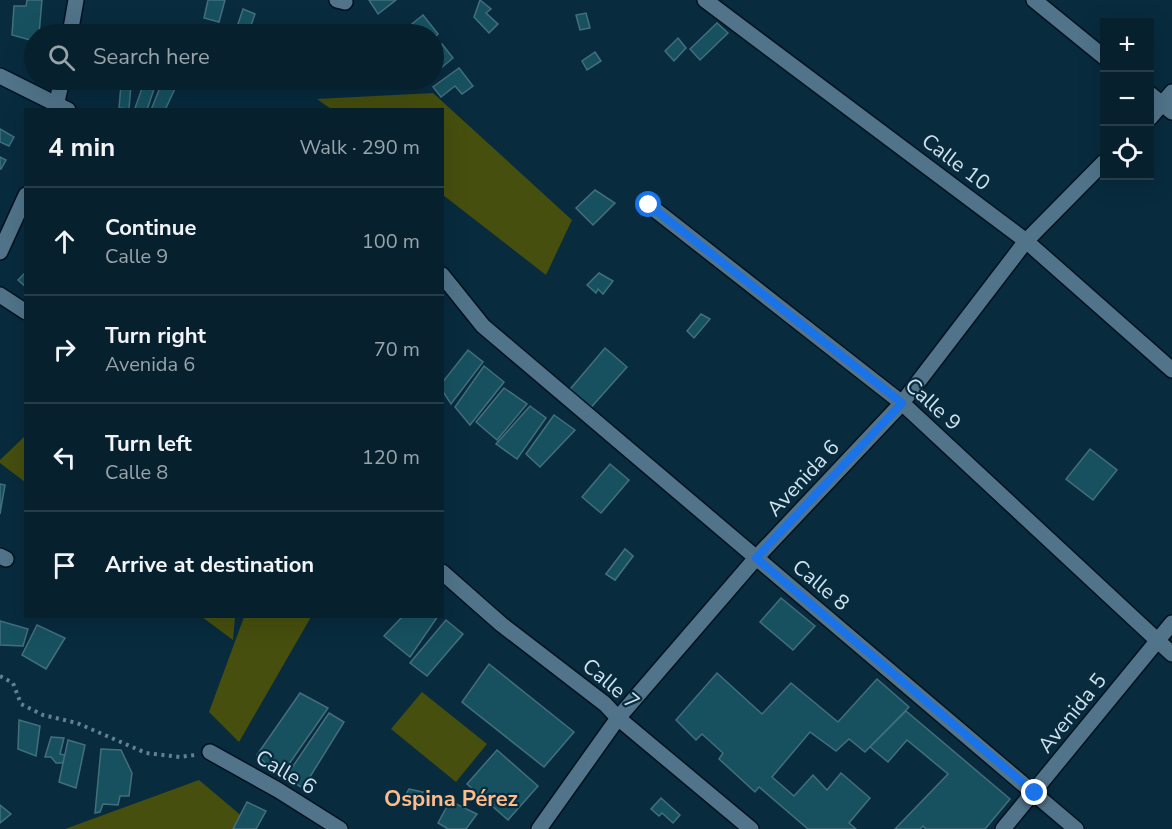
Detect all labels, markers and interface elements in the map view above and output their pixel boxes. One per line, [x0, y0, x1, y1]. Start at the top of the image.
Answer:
map controls [1100, 18, 1154, 180]
button: + [1100, 18, 1154, 72]
search box [24, 24, 444, 90]
icon: search [45, 41, 78, 74]
text: Search here [93, 42, 210, 72]
button: − [1100, 72, 1154, 126]
button: locate [1100, 126, 1154, 180]
street label: Calle 10 [916, 127, 996, 197]
text: 4 min [48, 130, 115, 165]
text: Walk · 290 m [300, 134, 420, 161]
route start [635, 191, 661, 217]
text: Continue [105, 213, 196, 243]
icon: ahead [48, 225, 81, 258]
text: 100 m [362, 228, 420, 255]
text: Calle 9 [105, 243, 168, 270]
text: Turn right [105, 321, 206, 351]
icon: right [48, 333, 81, 366]
text: 70 m [374, 336, 420, 363]
text: Avenida 6 [105, 351, 195, 378]
street label: Calle 9 [899, 371, 967, 437]
text: Turn left [105, 429, 192, 459]
street label: Avenida 6 [760, 434, 846, 522]
icon: left [48, 441, 81, 474]
text: 120 m [362, 444, 420, 471]
text: Calle 8 [105, 459, 168, 486]
icon: arrive [48, 549, 81, 582]
text: Arrive at destination [105, 550, 314, 580]
street label: Calle 8 [787, 553, 855, 617]
street label: Calle 7 [577, 652, 645, 716]
street label: Avenida 5 [1031, 667, 1113, 759]
street label: Calle 6 [250, 743, 322, 801]
route end [1021, 779, 1047, 805]
district label: Ospina Pérez [384, 784, 518, 814]

